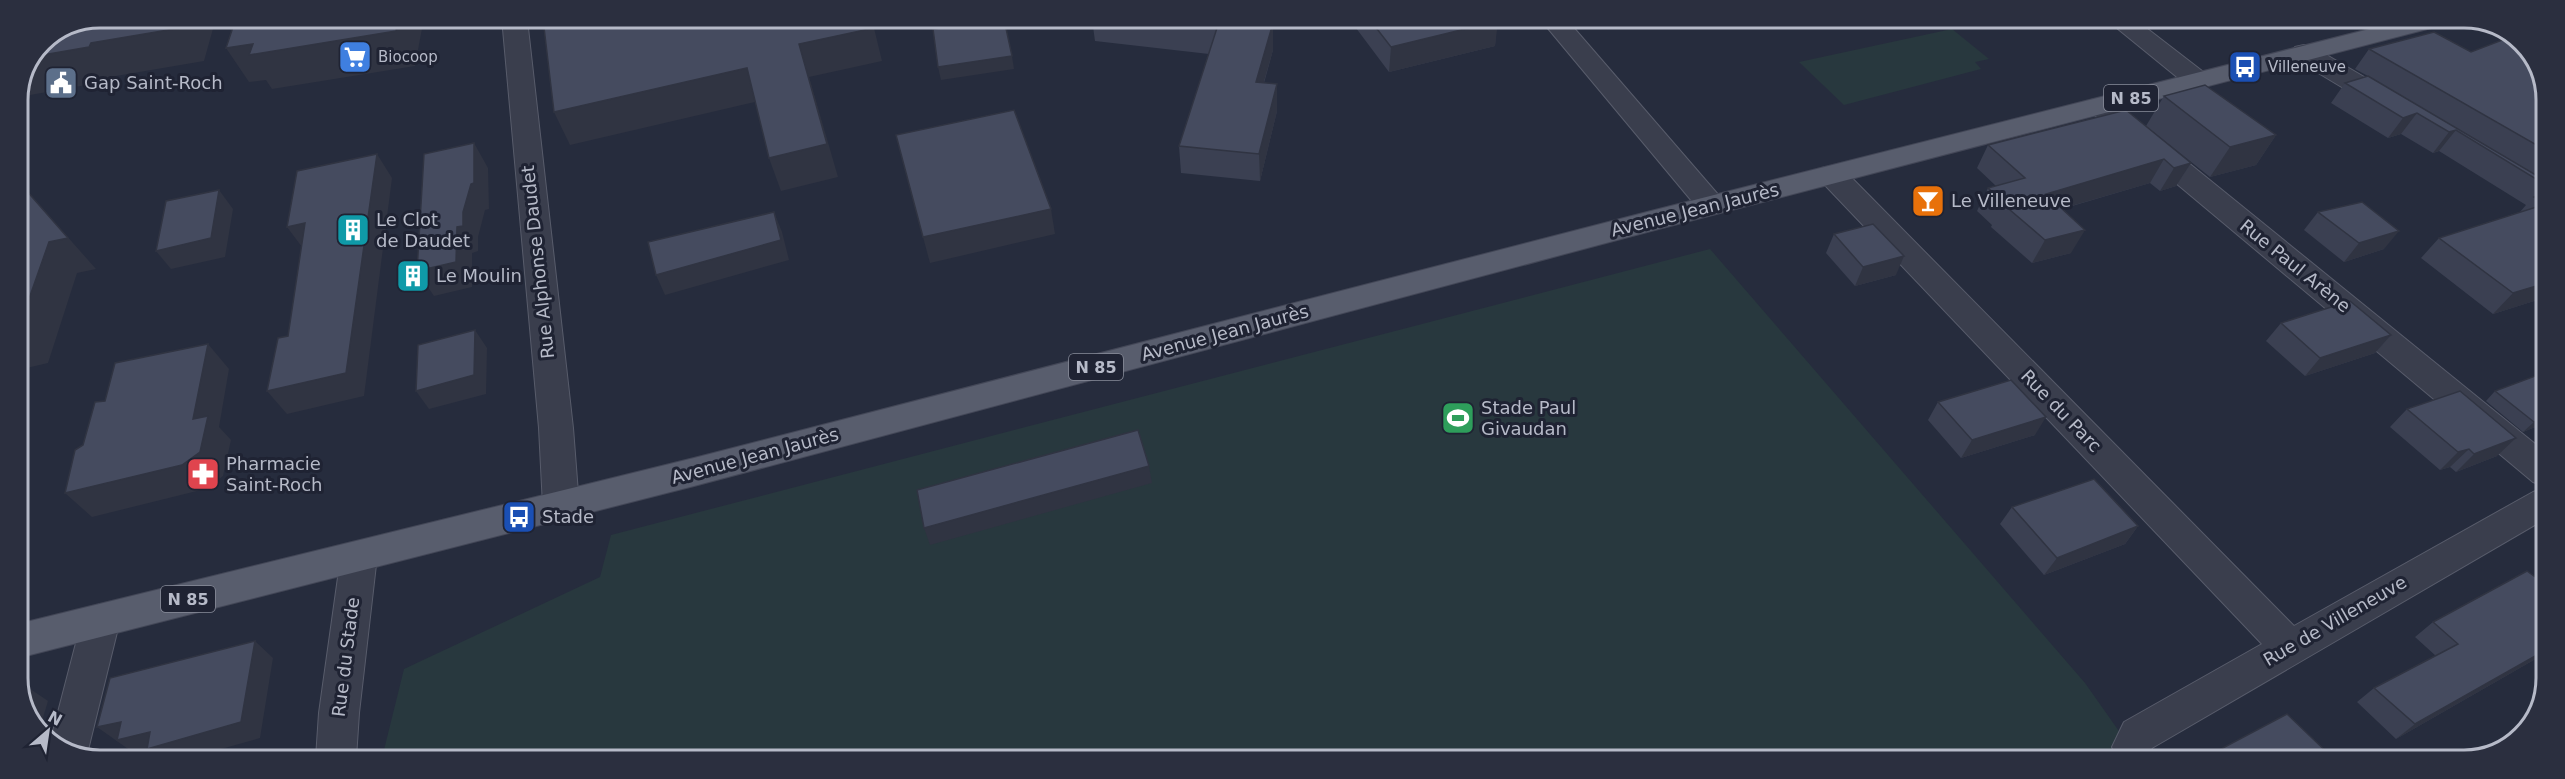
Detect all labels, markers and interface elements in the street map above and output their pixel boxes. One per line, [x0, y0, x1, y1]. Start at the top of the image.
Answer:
supermarket icon: Biocoop [337, 39, 373, 75]
place label: Biocoop [378, 48, 438, 66]
bus stop icon: Villeneuve [2227, 49, 2263, 85]
place label: Villeneuve [2268, 58, 2346, 76]
public building icon: Gap Saint-Roch [43, 65, 79, 101]
place label: Gap Saint-Roch [84, 72, 223, 93]
road number: N 85 [2104, 85, 2158, 111]
street label: Rue Alphonse Daudet [517, 164, 558, 360]
street label: Avenue Jean Jaurès [1609, 178, 1781, 241]
bar icon: Le Villeneuve [1910, 183, 1946, 219]
place label: Le Villeneuve [1951, 190, 2071, 211]
place label: Le Clot de Daudet [376, 209, 470, 251]
building icon: Le Clot de Daudet [335, 212, 371, 248]
street label: Rue Paul Arène [2236, 215, 2355, 317]
building icon: Le Moulin [395, 258, 431, 294]
place label: Le Moulin [436, 265, 522, 286]
street label: Avenue Jean Jaurès [1139, 300, 1311, 365]
road number: N 85 [1069, 354, 1123, 380]
street label: Rue du Parc [2017, 365, 2106, 456]
place label: Stade Paul Givaudan [1481, 397, 1576, 439]
sports icon: Stade Paul Givaudan [1440, 400, 1476, 436]
street label: Avenue Jean Jaurès [669, 423, 841, 488]
place label: Pharmacie Saint-Roch [226, 453, 322, 495]
pharmacy icon: Pharmacie Saint-Roch [185, 456, 221, 492]
bus stop icon: Stade [501, 499, 537, 535]
place label: Stade [542, 506, 594, 527]
street label: Rue de Villeneuve [2259, 571, 2410, 670]
road number: N 85 [161, 586, 215, 612]
street label: Rue du Stade [328, 596, 363, 718]
north arrow [18, 701, 78, 761]
text: N [45, 707, 65, 730]

